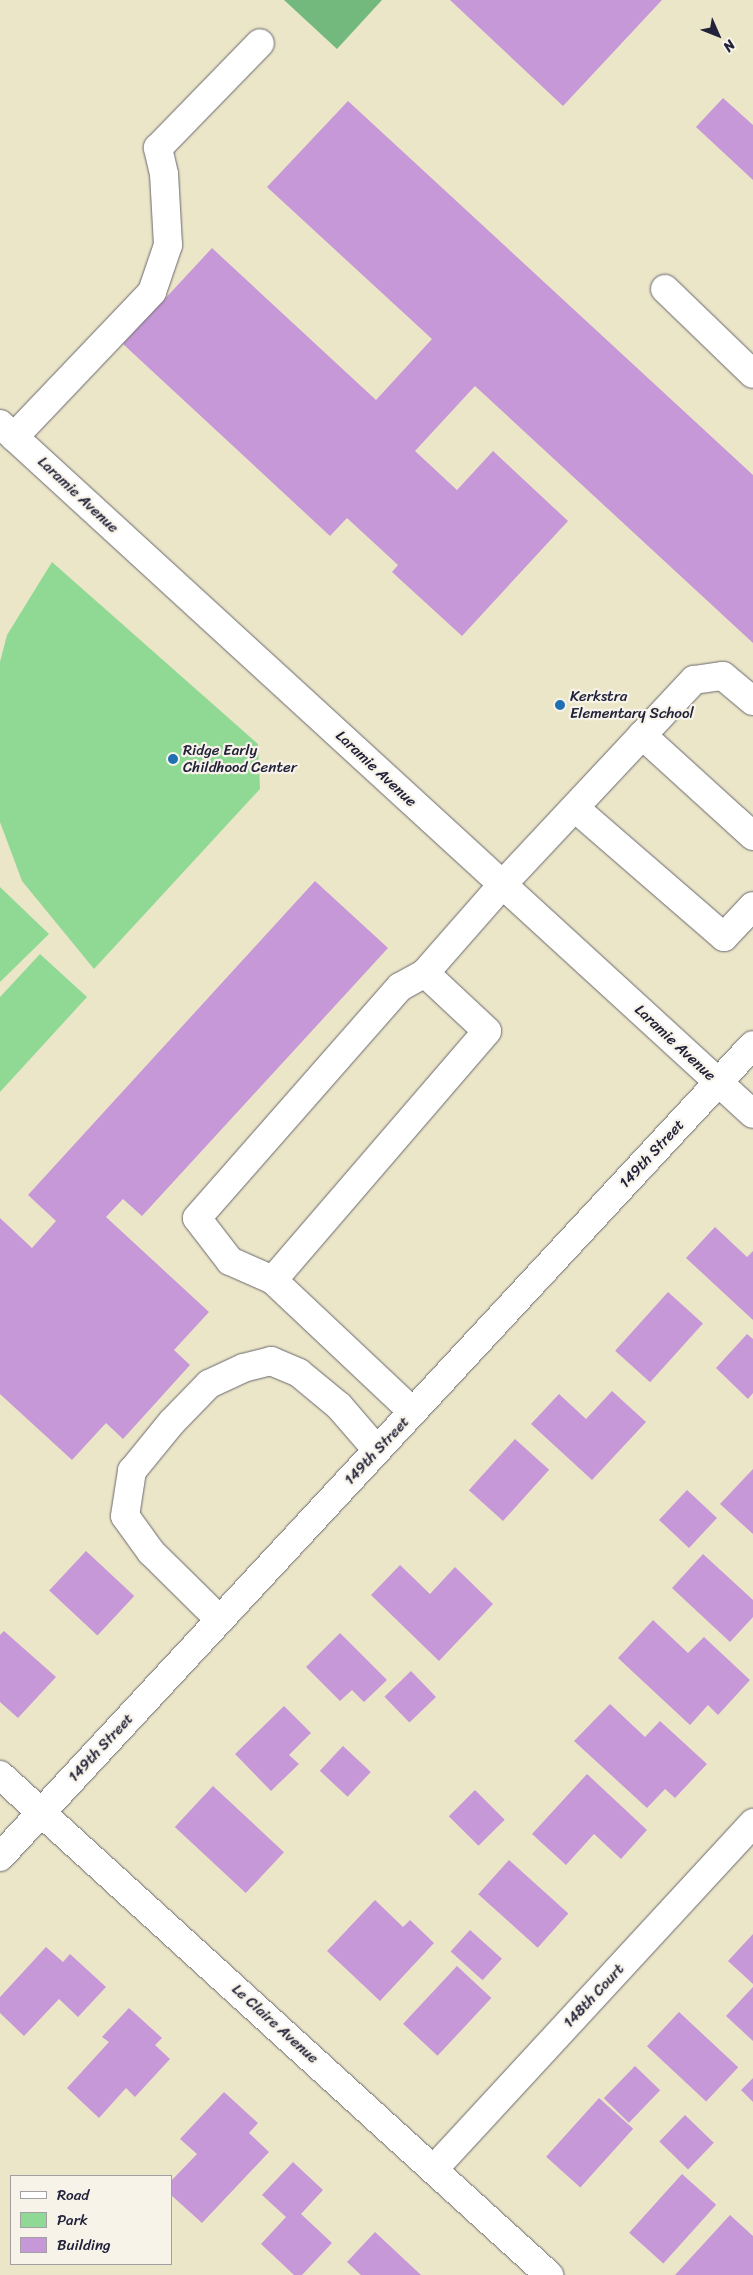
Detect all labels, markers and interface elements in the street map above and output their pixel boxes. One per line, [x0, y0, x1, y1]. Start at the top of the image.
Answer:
north arrow [693, 10, 743, 60]
text: N [717, 34, 742, 58]
street label: Laramie Avenue [34, 453, 122, 537]
place label: Kerkstra Elementary School [570, 687, 694, 722]
marker: Kerkstra Elementary School [554, 699, 566, 711]
street label: Laramie Avenue [332, 727, 420, 811]
place label: Ridge Early Childhood Center [183, 741, 297, 776]
marker: Ridge Early Childhood Center [167, 753, 179, 765]
street label: Laramie Avenue [631, 1001, 719, 1085]
street label: 149th Street [616, 1116, 688, 1192]
street label: 149th Street [341, 1413, 413, 1489]
street label: 149th Street [65, 1710, 137, 1786]
street label: 148th Court [560, 1960, 628, 2032]
street label: Le Claire Avenue [228, 1981, 322, 2067]
legend [10, 2175, 172, 2265]
text: Road [57, 2182, 89, 2208]
text: Park [57, 2207, 88, 2233]
text: Building [57, 2232, 111, 2258]

